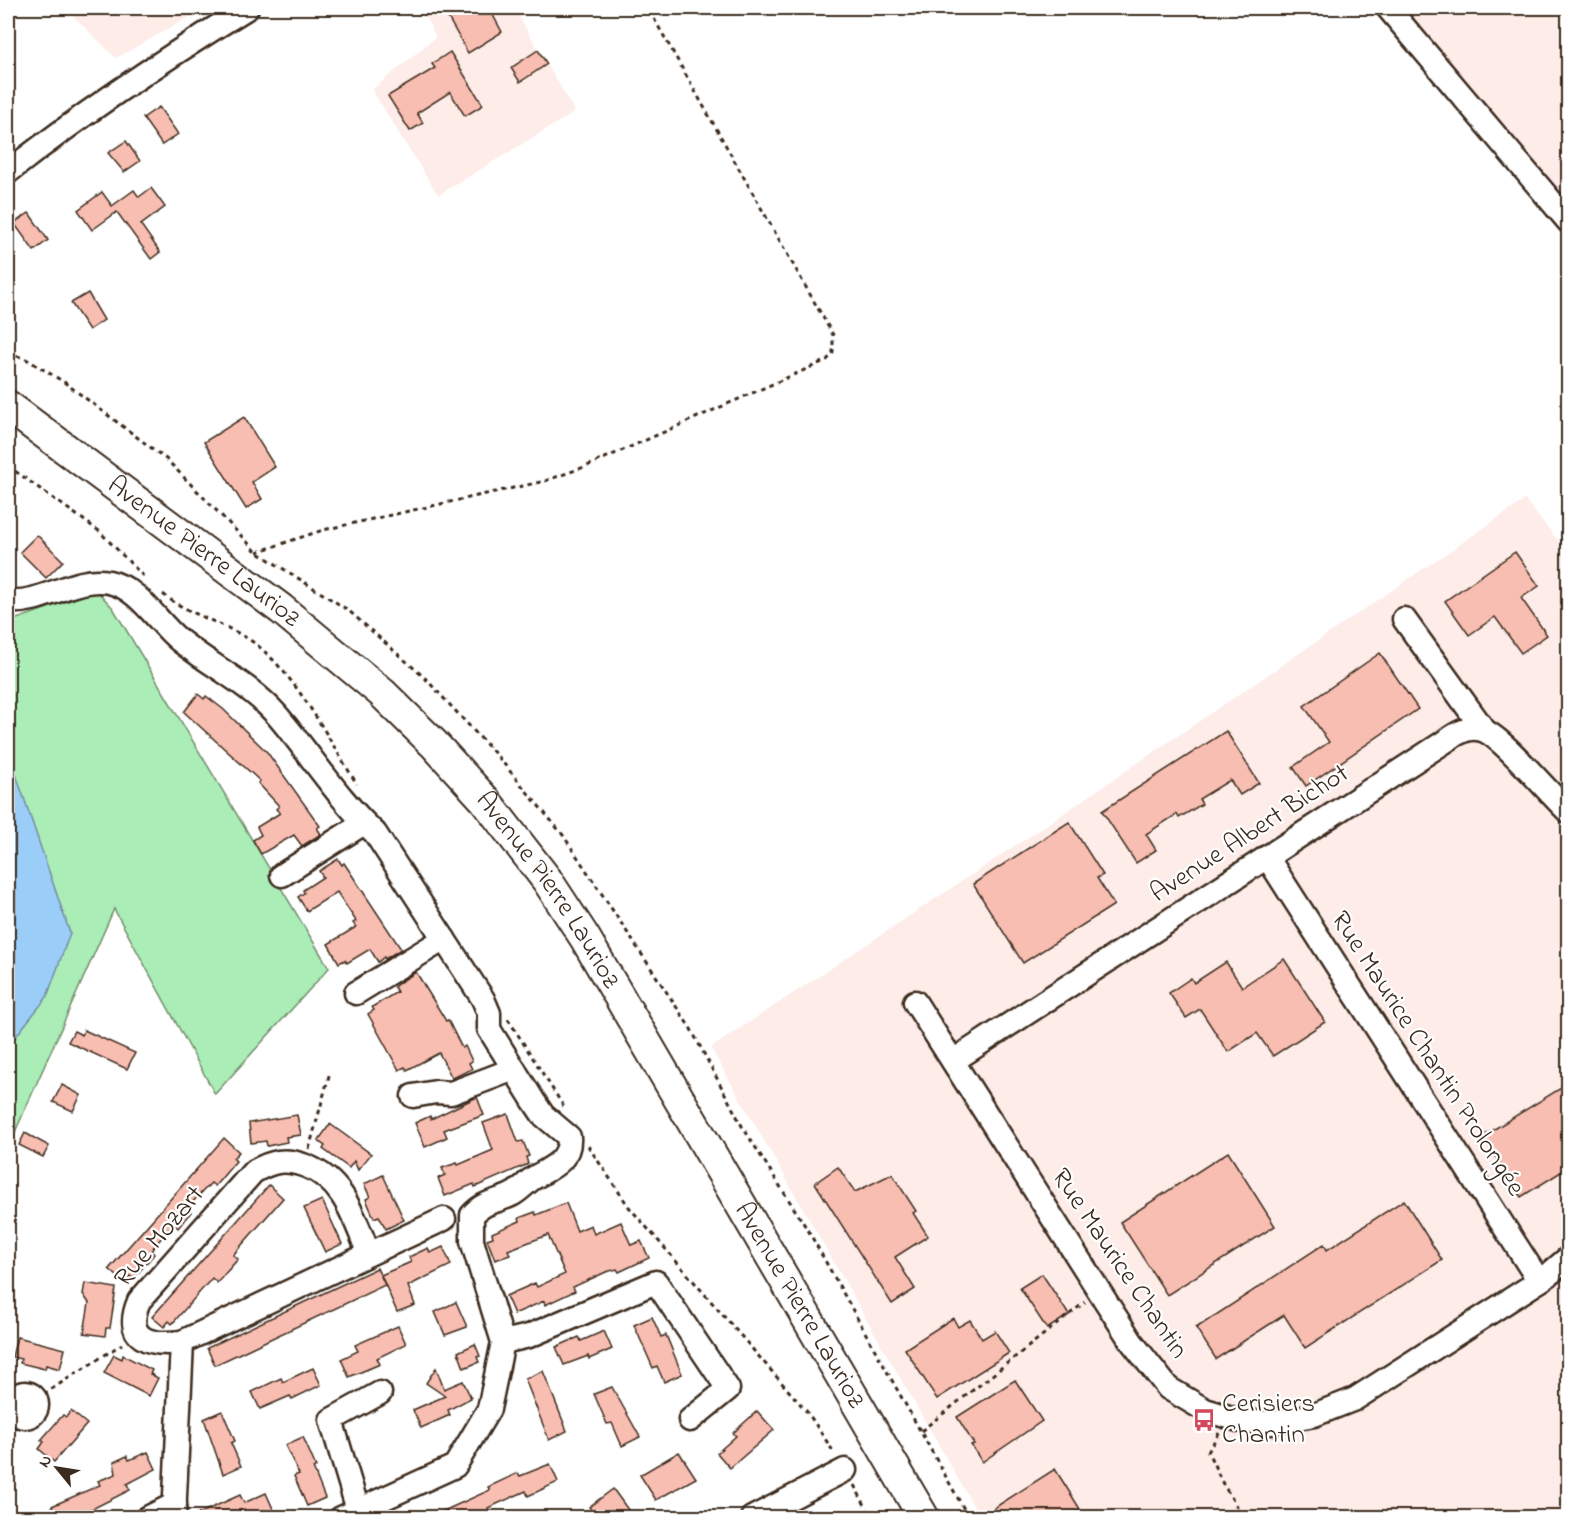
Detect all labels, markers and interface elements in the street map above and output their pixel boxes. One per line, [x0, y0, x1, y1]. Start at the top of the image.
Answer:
street label: Avenue Pierre Laurioz [99, 467, 309, 637]
street label: Avenue Albert Bichot [1143, 755, 1357, 913]
street label: Avenue Pierre Laurioz [466, 783, 630, 996]
street label: Rue Maurice Chantin Prolongée [1320, 904, 1535, 1205]
street label: Rue Maurice Chantin [1041, 1161, 1197, 1367]
street label: Rue Mozart [106, 1177, 214, 1297]
street label: Avenue Pierre Laurioz [724, 1195, 876, 1416]
place label: Cerisiers Chantin [1222, 1385, 1315, 1455]
bus stop icon: Cerisiers Chantin [1191, 1407, 1217, 1433]
north arrow [27, 1438, 87, 1498]
text: N [33, 1451, 59, 1472]

